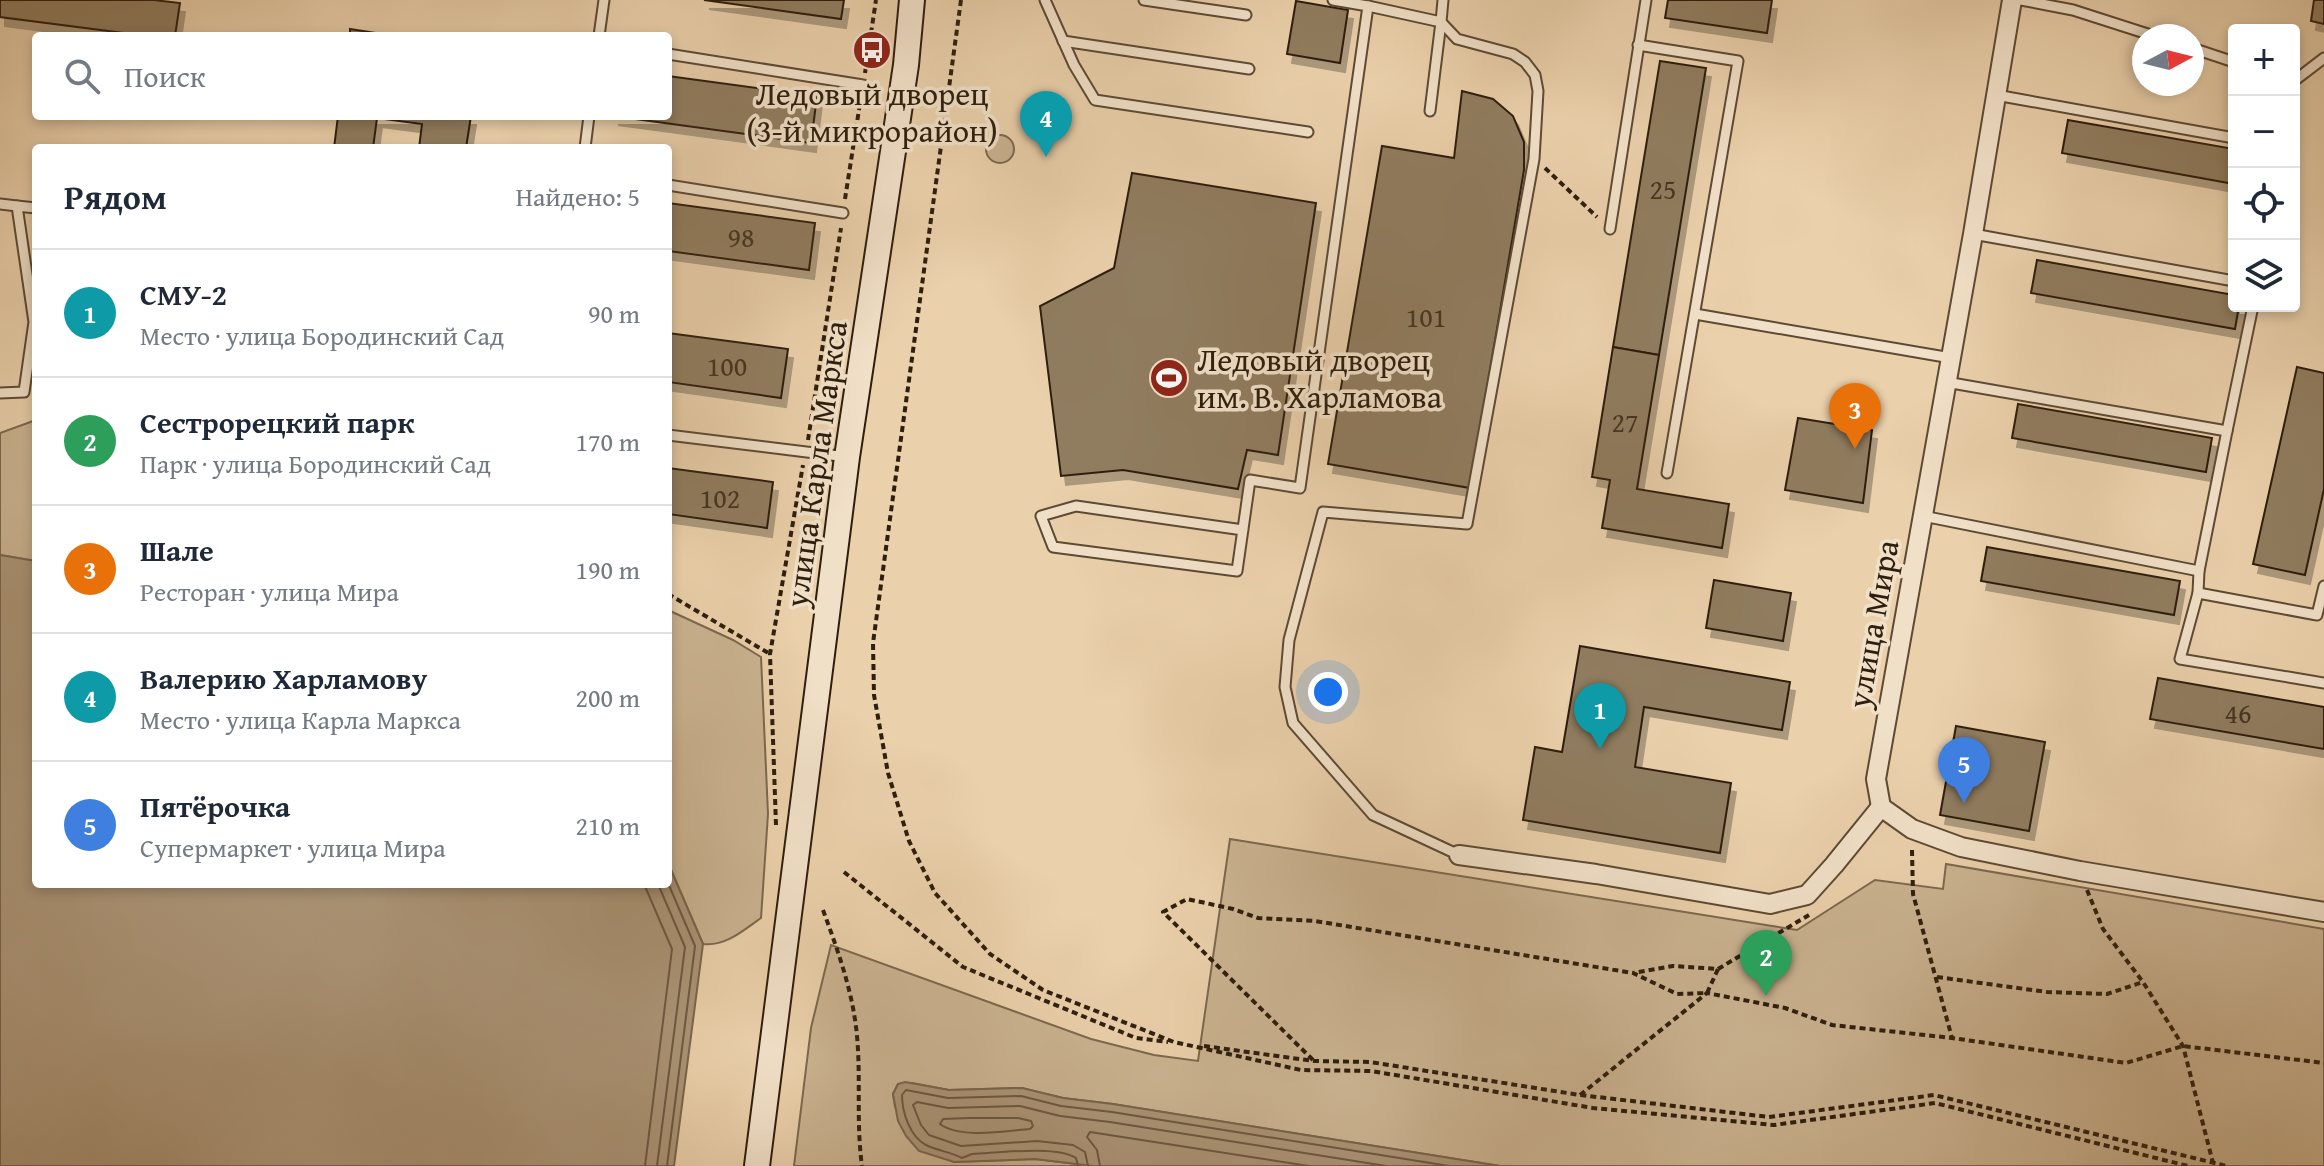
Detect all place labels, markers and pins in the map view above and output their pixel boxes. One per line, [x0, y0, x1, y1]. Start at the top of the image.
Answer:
bus stop icon: Ледовый дворец (3-й микрорайон) [851, 29, 893, 71]
place label: Ледовый дворец (3-й микрорайон) [746, 70, 998, 154]
pin: 4 [1020, 91, 1072, 157]
place label: Ледовый дворец им. В. Харламова [1197, 336, 1443, 420]
sports icon: Ледовый дворец им. В. Харламова [1148, 357, 1190, 399]
pin: 3 [1829, 383, 1881, 449]
pin: 1 [1574, 683, 1626, 749]
pin: 5 [1938, 737, 1990, 803]
pin: 2 [1740, 930, 1792, 996]

